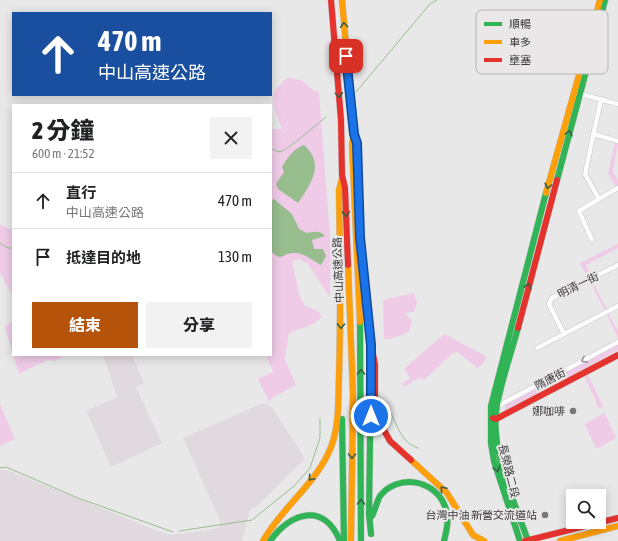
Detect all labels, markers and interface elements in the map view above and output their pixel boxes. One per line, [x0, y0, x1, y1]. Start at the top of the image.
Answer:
legend [476, 10, 608, 74]
text: 順暢 [509, 18, 531, 30]
one-way arrow [339, 22, 348, 28]
text: 470 m [98, 25, 161, 57]
icon: ahead [32, 28, 84, 80]
text: 車多 [509, 36, 531, 48]
pin [329, 39, 363, 73]
icon: arrive [335, 45, 357, 67]
text: 壅塞 [509, 54, 531, 66]
text: 中山高速公路 [98, 62, 206, 83]
one-way arrow [334, 92, 343, 98]
text: 2 分鐘 [32, 117, 95, 144]
button: close [210, 117, 252, 159]
one-way arrow [564, 130, 573, 137]
text: 600 m · 21:52 [32, 146, 95, 161]
one-way arrow [544, 182, 553, 189]
text: 直行 [66, 184, 96, 201]
icon: ahead [32, 190, 54, 212]
text: 470 m [218, 192, 252, 209]
text: 中山高速公路 [66, 205, 144, 220]
one-way arrow [342, 211, 350, 217]
street label: 中山高速公路 [331, 237, 345, 303]
icon: arrive [32, 246, 54, 268]
text: 130 m [218, 248, 252, 265]
text: 抵達目的地 [66, 249, 141, 266]
street label: 明清一街 [556, 270, 600, 300]
one-way arrow [524, 283, 532, 289]
button: 結束 [32, 302, 138, 348]
button: 分享 [146, 302, 252, 348]
one-way arrow [337, 323, 345, 329]
one-way arrow [580, 356, 588, 363]
street label: 隋唐街 [533, 366, 567, 392]
one-way arrow [357, 369, 365, 375]
position arrow [350, 395, 392, 437]
place label: 娜咖啡 [532, 405, 565, 417]
marker: 娜咖啡 [568, 406, 578, 416]
street label: 長榮路二段 [497, 443, 521, 499]
one-way arrow [348, 453, 356, 459]
one-way arrow [492, 466, 501, 473]
one-way arrow [309, 474, 316, 481]
one-way arrow [441, 487, 448, 494]
map controls [566, 489, 606, 529]
button: search [566, 489, 606, 529]
one-way arrow [357, 499, 365, 505]
place label: 台灣中油 新營交流道站 [425, 509, 537, 521]
marker: 台灣中油 新營交流道站 [540, 510, 550, 520]

